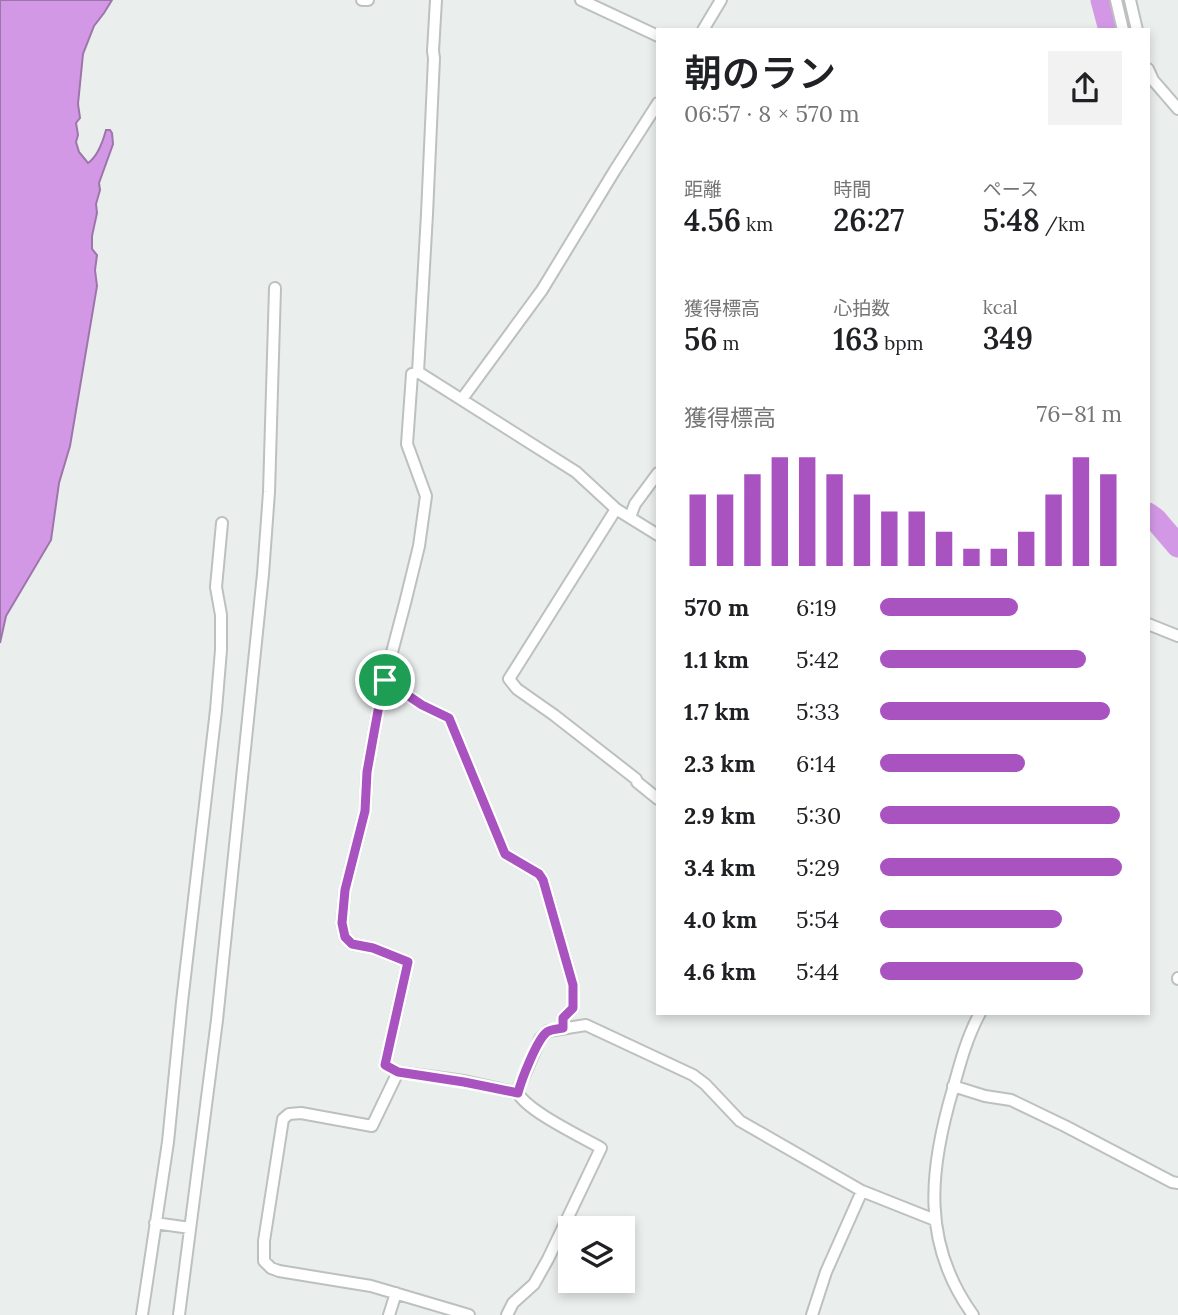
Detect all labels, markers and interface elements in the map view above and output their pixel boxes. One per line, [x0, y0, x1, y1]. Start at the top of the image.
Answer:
text: 朝のラン [684, 49, 836, 97]
button: share [1048, 51, 1122, 125]
text: 06:57 · 8 × 570 m [684, 99, 860, 128]
text: 距離 [684, 177, 722, 201]
text: 時間 [833, 177, 871, 201]
text: ペース [983, 177, 1039, 201]
text: 4.56 [684, 201, 741, 239]
text: 26:27 [833, 201, 904, 239]
text: 5:48 [983, 201, 1040, 239]
text: km [741, 212, 773, 236]
text: /km [1040, 212, 1085, 236]
text: kcal [983, 295, 1018, 319]
text: 獲得標高 [684, 296, 760, 320]
text: 心拍数 [833, 296, 890, 320]
text: 349 [983, 319, 1033, 357]
text: 56 [684, 320, 718, 358]
text: 163 [833, 320, 879, 358]
text: m [718, 331, 740, 355]
text: bpm [879, 331, 924, 355]
text: 76–81 m [1037, 399, 1122, 428]
text: 獲得標高 [684, 403, 776, 432]
text: 570 m [684, 593, 749, 622]
text: 6:19 [796, 593, 837, 622]
text: 1.1 km [684, 645, 749, 674]
text: 5:42 [796, 645, 839, 674]
pin [355, 650, 415, 710]
icon: arrive [366, 661, 404, 699]
text: 1.7 km [684, 697, 750, 726]
text: 5:33 [796, 697, 840, 726]
text: 2.3 km [684, 749, 755, 778]
text: 6:14 [796, 749, 836, 778]
text: 2.9 km [684, 801, 756, 830]
text: 5:30 [796, 801, 841, 830]
text: 3.4 km [684, 853, 756, 882]
text: 5:29 [796, 853, 840, 882]
text: 4.0 km [684, 905, 757, 934]
text: 5:54 [796, 905, 839, 934]
text: 4.6 km [684, 957, 756, 986]
text: 5:44 [796, 957, 839, 986]
map controls [558, 1216, 635, 1293]
button: layers [558, 1216, 635, 1293]

